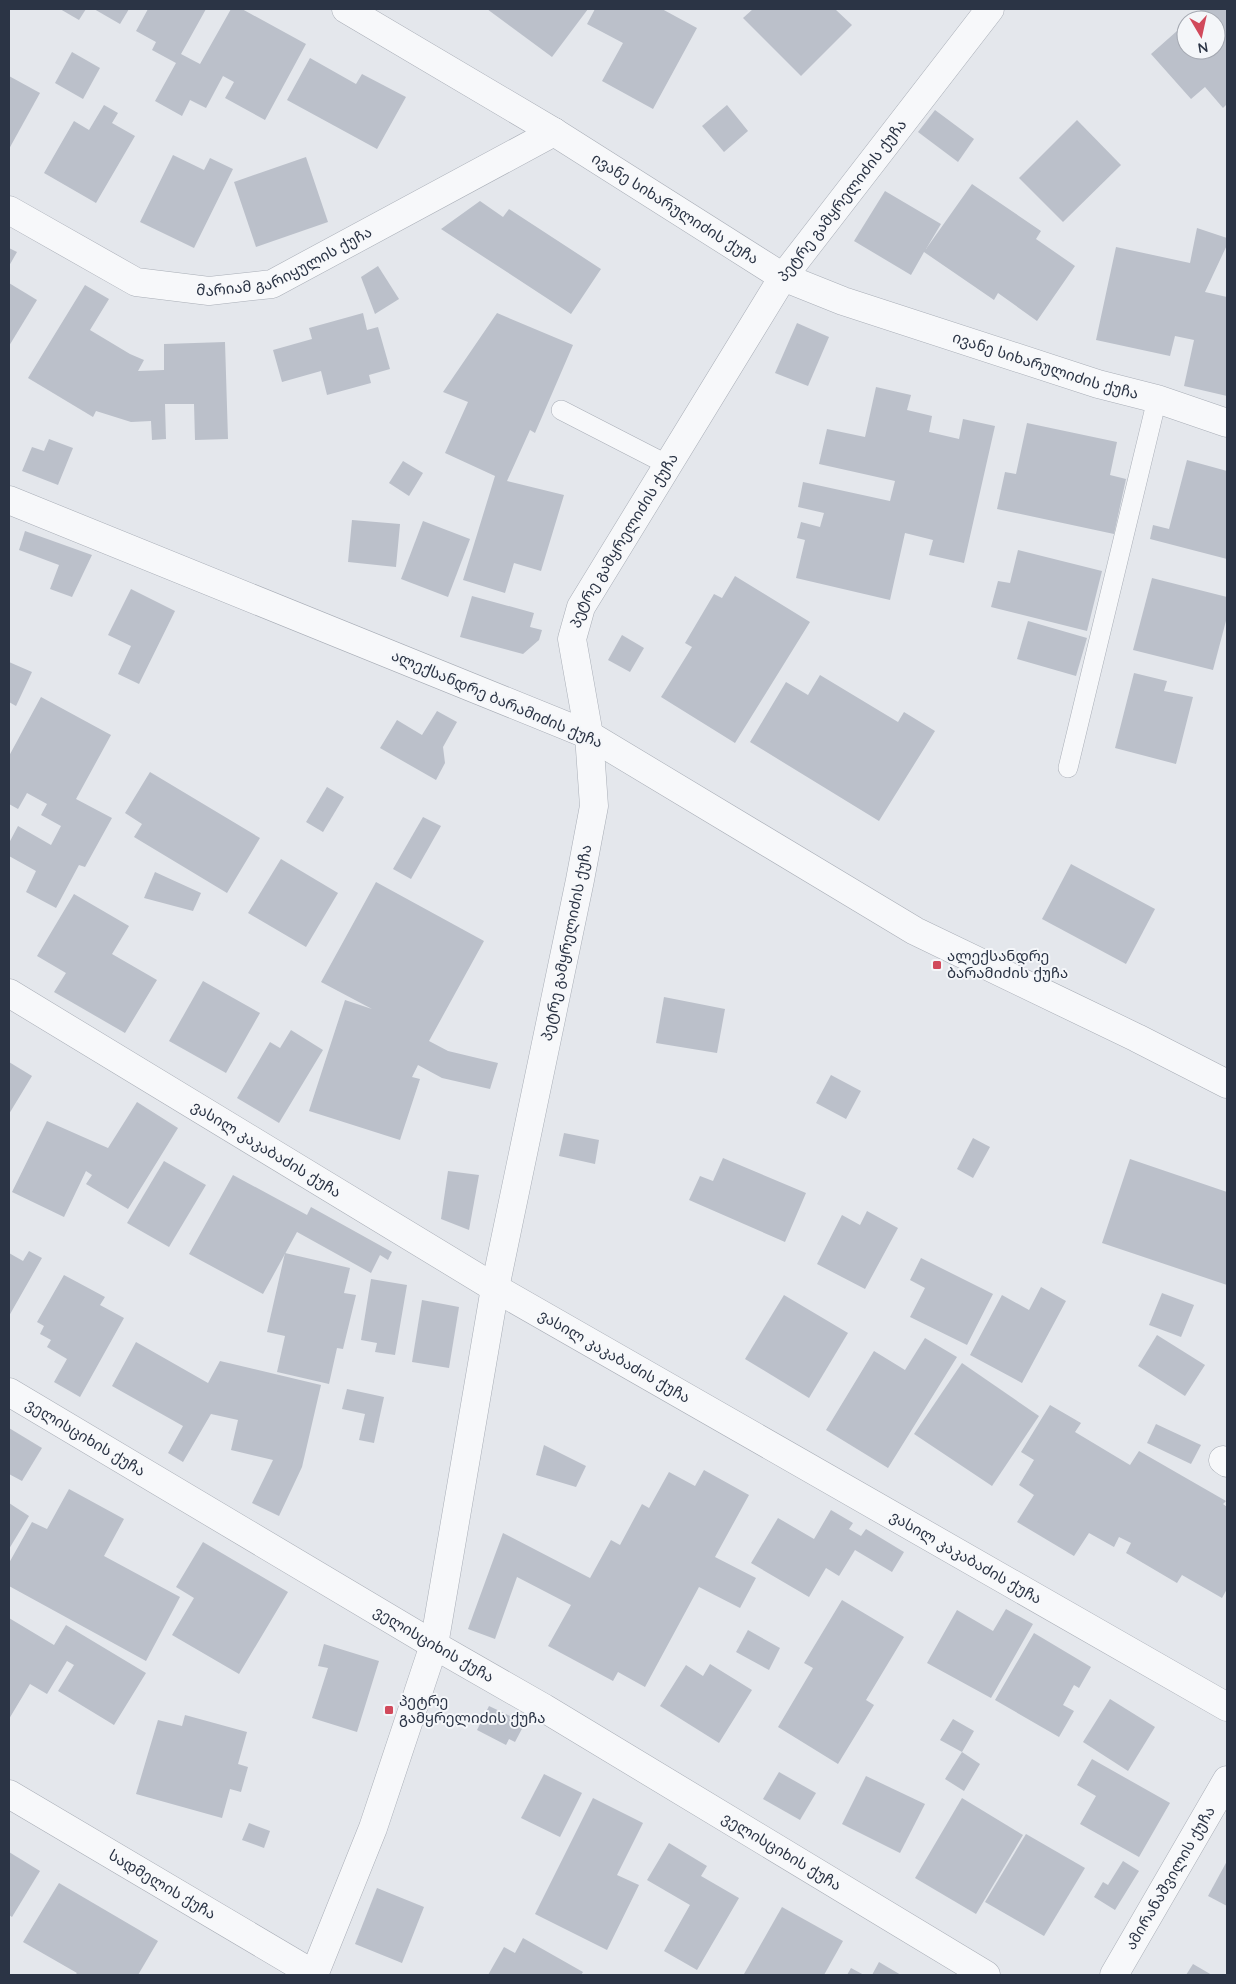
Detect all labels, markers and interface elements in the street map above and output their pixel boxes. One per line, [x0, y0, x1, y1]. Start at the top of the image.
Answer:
north arrow [1176, 10, 1226, 60]
text: N [1197, 38, 1210, 58]
street label: პეტრე გამყრელიძის ქუჩა [773, 115, 910, 285]
street label: ივანე სიხარულიძის ქუჩა [588, 148, 762, 268]
street label: მარიამ გარიყულის ქუჩა [195, 222, 375, 300]
street label: ივანე სიხარულიძის ქუჩა [950, 327, 1141, 403]
street label: პეტრე გამყრელიძის ქუჩა [566, 449, 682, 630]
street label: ალექსანდრე ბარამიძის ქუჩა [389, 645, 606, 752]
street label: პეტრე გამყრელიძის ქუჩა [537, 843, 596, 1043]
place label: ალექსანდრე ბარამიძის ქუჩა [947, 946, 1068, 982]
marker: ალექსანდრე ბარამიძის ქუჩა [931, 959, 943, 971]
street label: ვასილ კაკაბაძის ქუჩა [188, 1096, 345, 1201]
street label: ვასილ კაკაბაძის ქუჩა [535, 1305, 694, 1407]
street label: ველისციხის ქუჩა [22, 1394, 149, 1480]
street label: ვასილ კაკაბაძის ქუჩა [887, 1506, 1045, 1608]
street label: ველისციხის ქუჩა [370, 1601, 498, 1686]
place label: პეტრე გამყრელიძის ქუჩა [399, 1691, 545, 1727]
marker: პეტრე გამყრელიძის ქუჩა [383, 1704, 395, 1716]
street label: ამირანაშვილის ქუჩა [1121, 1803, 1219, 1953]
street label: ველისციხის ქუჩა [719, 1808, 845, 1894]
street label: სადმელის ქუჩა [105, 1845, 220, 1923]

